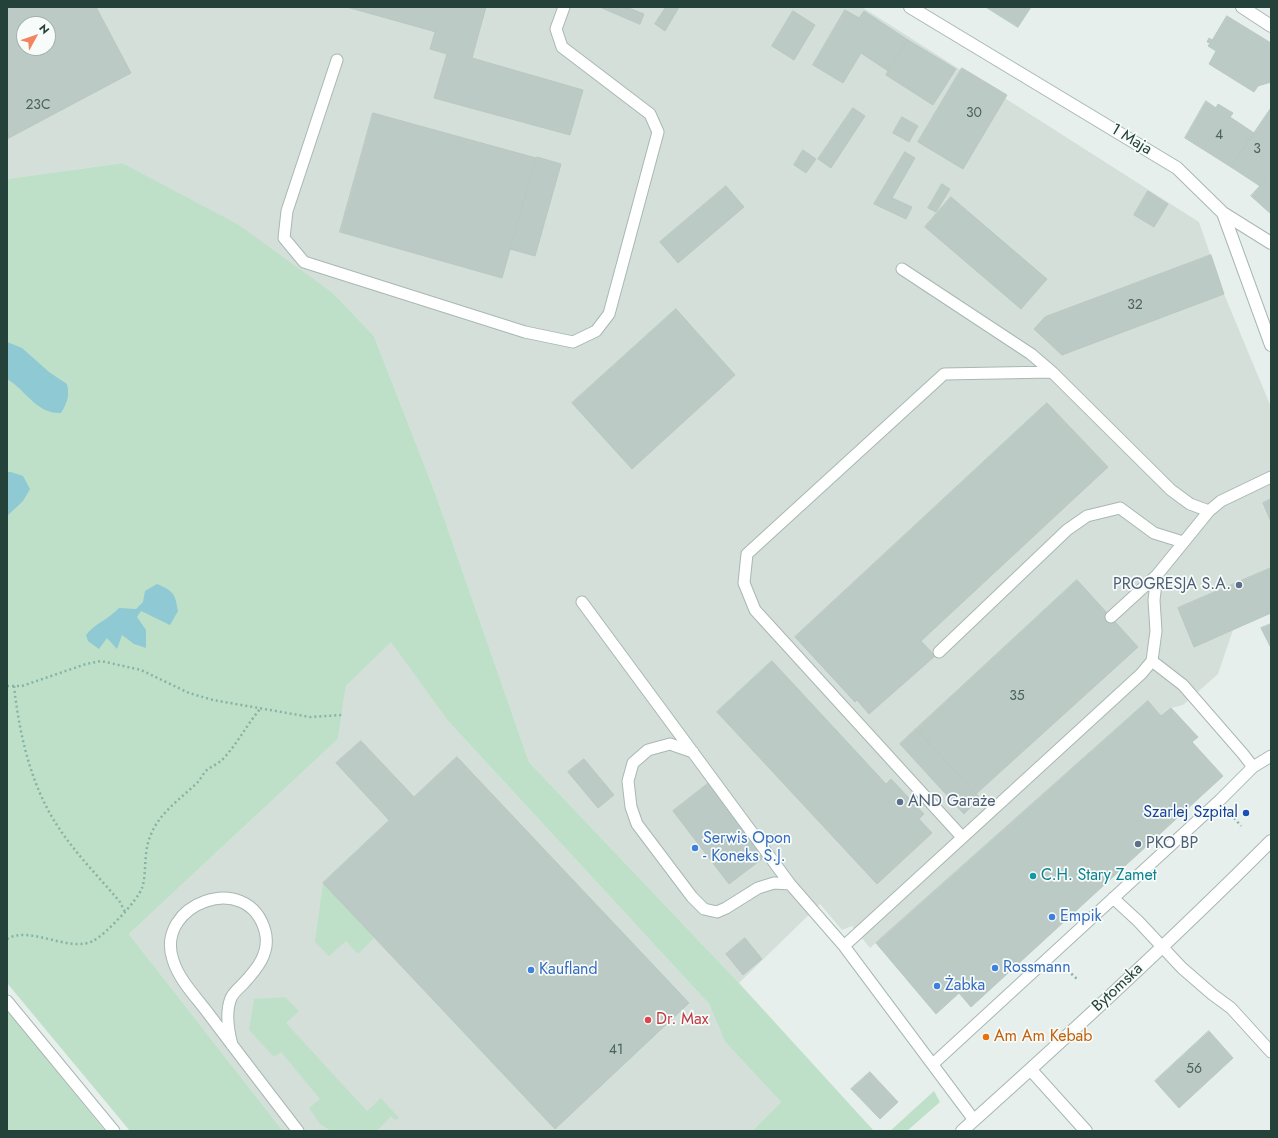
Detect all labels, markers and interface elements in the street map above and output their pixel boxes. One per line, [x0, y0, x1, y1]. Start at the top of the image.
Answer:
north arrow [16, 16, 56, 56]
text: N [35, 20, 53, 37]
house number: 23C [25, 98, 51, 114]
house number: 30 [966, 106, 982, 122]
street label: 1 Maja [1107, 120, 1155, 160]
house number: 4 [1215, 128, 1223, 144]
house number: 3 [1253, 142, 1261, 158]
house number: 32 [1127, 298, 1143, 314]
place label: PROGRESJA S.A. [1113, 575, 1231, 595]
marker: PROGRESJA S.A. [1234, 580, 1244, 590]
house number: 35 [1009, 689, 1025, 705]
place label: AND Garaże [908, 792, 996, 812]
marker: AND Garaże [895, 797, 905, 807]
place label: Szarlej Szpital [1143, 803, 1238, 823]
marker: Szarlej Szpital [1241, 808, 1251, 818]
place label: Serwis Opon - Koneks S.J. [703, 829, 791, 867]
place label: PKO BP [1146, 834, 1198, 854]
marker: PKO BP [1133, 839, 1143, 849]
marker: Serwis Opon - Koneks S.J. [690, 843, 700, 853]
place label: C.H. Stary Zamet [1041, 866, 1157, 886]
marker: C.H. Stary Zamet [1028, 871, 1038, 881]
place label: Empik [1060, 907, 1102, 927]
marker: Empik [1047, 912, 1057, 922]
place label: Rossmann [1003, 958, 1071, 978]
place label: Kaufland [539, 960, 598, 980]
street label: Bytomska [1089, 960, 1147, 1016]
marker: Rossmann [990, 963, 1000, 973]
marker: Kaufland [526, 965, 536, 975]
place label: Żabka [945, 976, 985, 996]
marker: Żabka [932, 981, 942, 991]
place label: Dr. Max [656, 1010, 708, 1030]
marker: Dr. Max [643, 1015, 653, 1025]
place label: Am Am Kebab [994, 1027, 1092, 1047]
marker: Am Am Kebab [981, 1032, 991, 1042]
house number: 41 [609, 1043, 623, 1059]
house number: 56 [1186, 1062, 1202, 1078]

